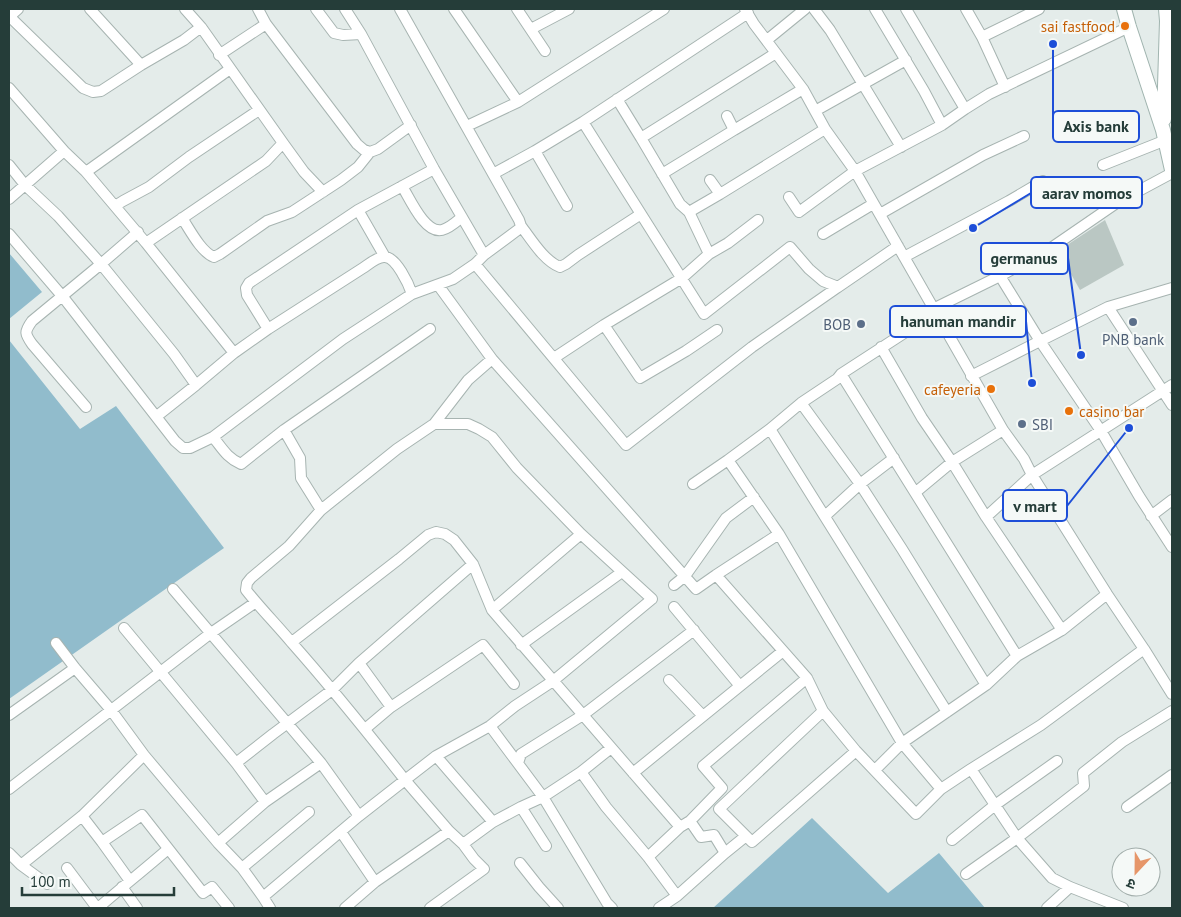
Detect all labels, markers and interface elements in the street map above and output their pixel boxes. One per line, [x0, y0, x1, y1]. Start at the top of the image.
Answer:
place label: sai fastfood [1041, 17, 1115, 36]
marker: sai fastfood [1119, 20, 1131, 32]
callout: Axis bank [1053, 111, 1139, 142]
text: Axis bank [1063, 116, 1129, 136]
callout: aarav momos [1031, 177, 1142, 208]
text: aarav momos [1042, 183, 1132, 203]
callout: germanus [981, 243, 1068, 274]
text: germanus [990, 248, 1058, 268]
callout: hanuman mandir [890, 306, 1026, 337]
text: hanuman mandir [900, 311, 1016, 331]
place label: BOB [823, 315, 851, 334]
marker: PNB bank [1127, 316, 1139, 328]
marker: BOB [855, 318, 867, 330]
place label: PNB bank [1102, 330, 1165, 349]
place label: cafeyeria [924, 380, 981, 399]
marker: cafeyeria [985, 383, 997, 395]
place label: casino bar [1079, 402, 1144, 421]
marker: casino bar [1063, 405, 1075, 417]
place label: SBI [1032, 415, 1053, 434]
marker: SBI [1016, 418, 1028, 430]
callout: v mart [1003, 490, 1067, 521]
text: v mart [1012, 496, 1057, 516]
north arrow [1111, 847, 1161, 897]
scale bar [22, 864, 175, 896]
text: 100 m [30, 872, 71, 891]
text: उ [1123, 874, 1138, 894]

